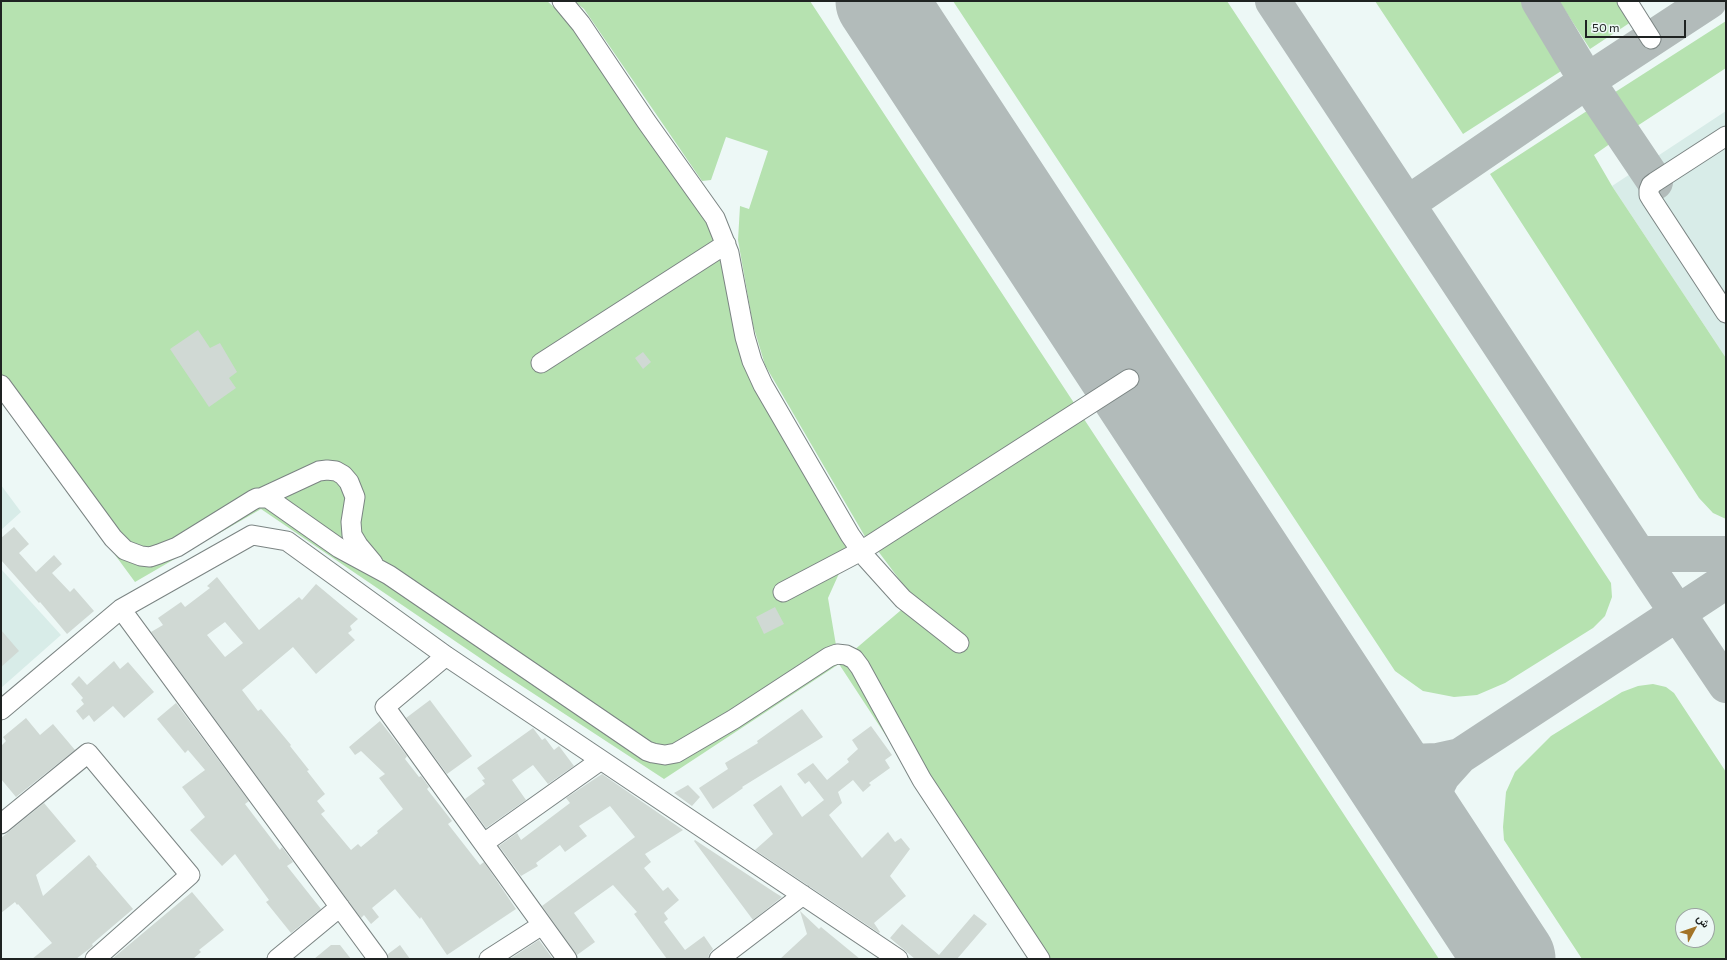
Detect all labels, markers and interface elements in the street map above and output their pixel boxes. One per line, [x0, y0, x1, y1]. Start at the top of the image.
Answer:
scale bar [1587, 12, 1688, 38]
text: 50 m [1592, 20, 1620, 34]
north arrow [1675, 908, 1715, 948]
text: ش [1695, 911, 1713, 930]

